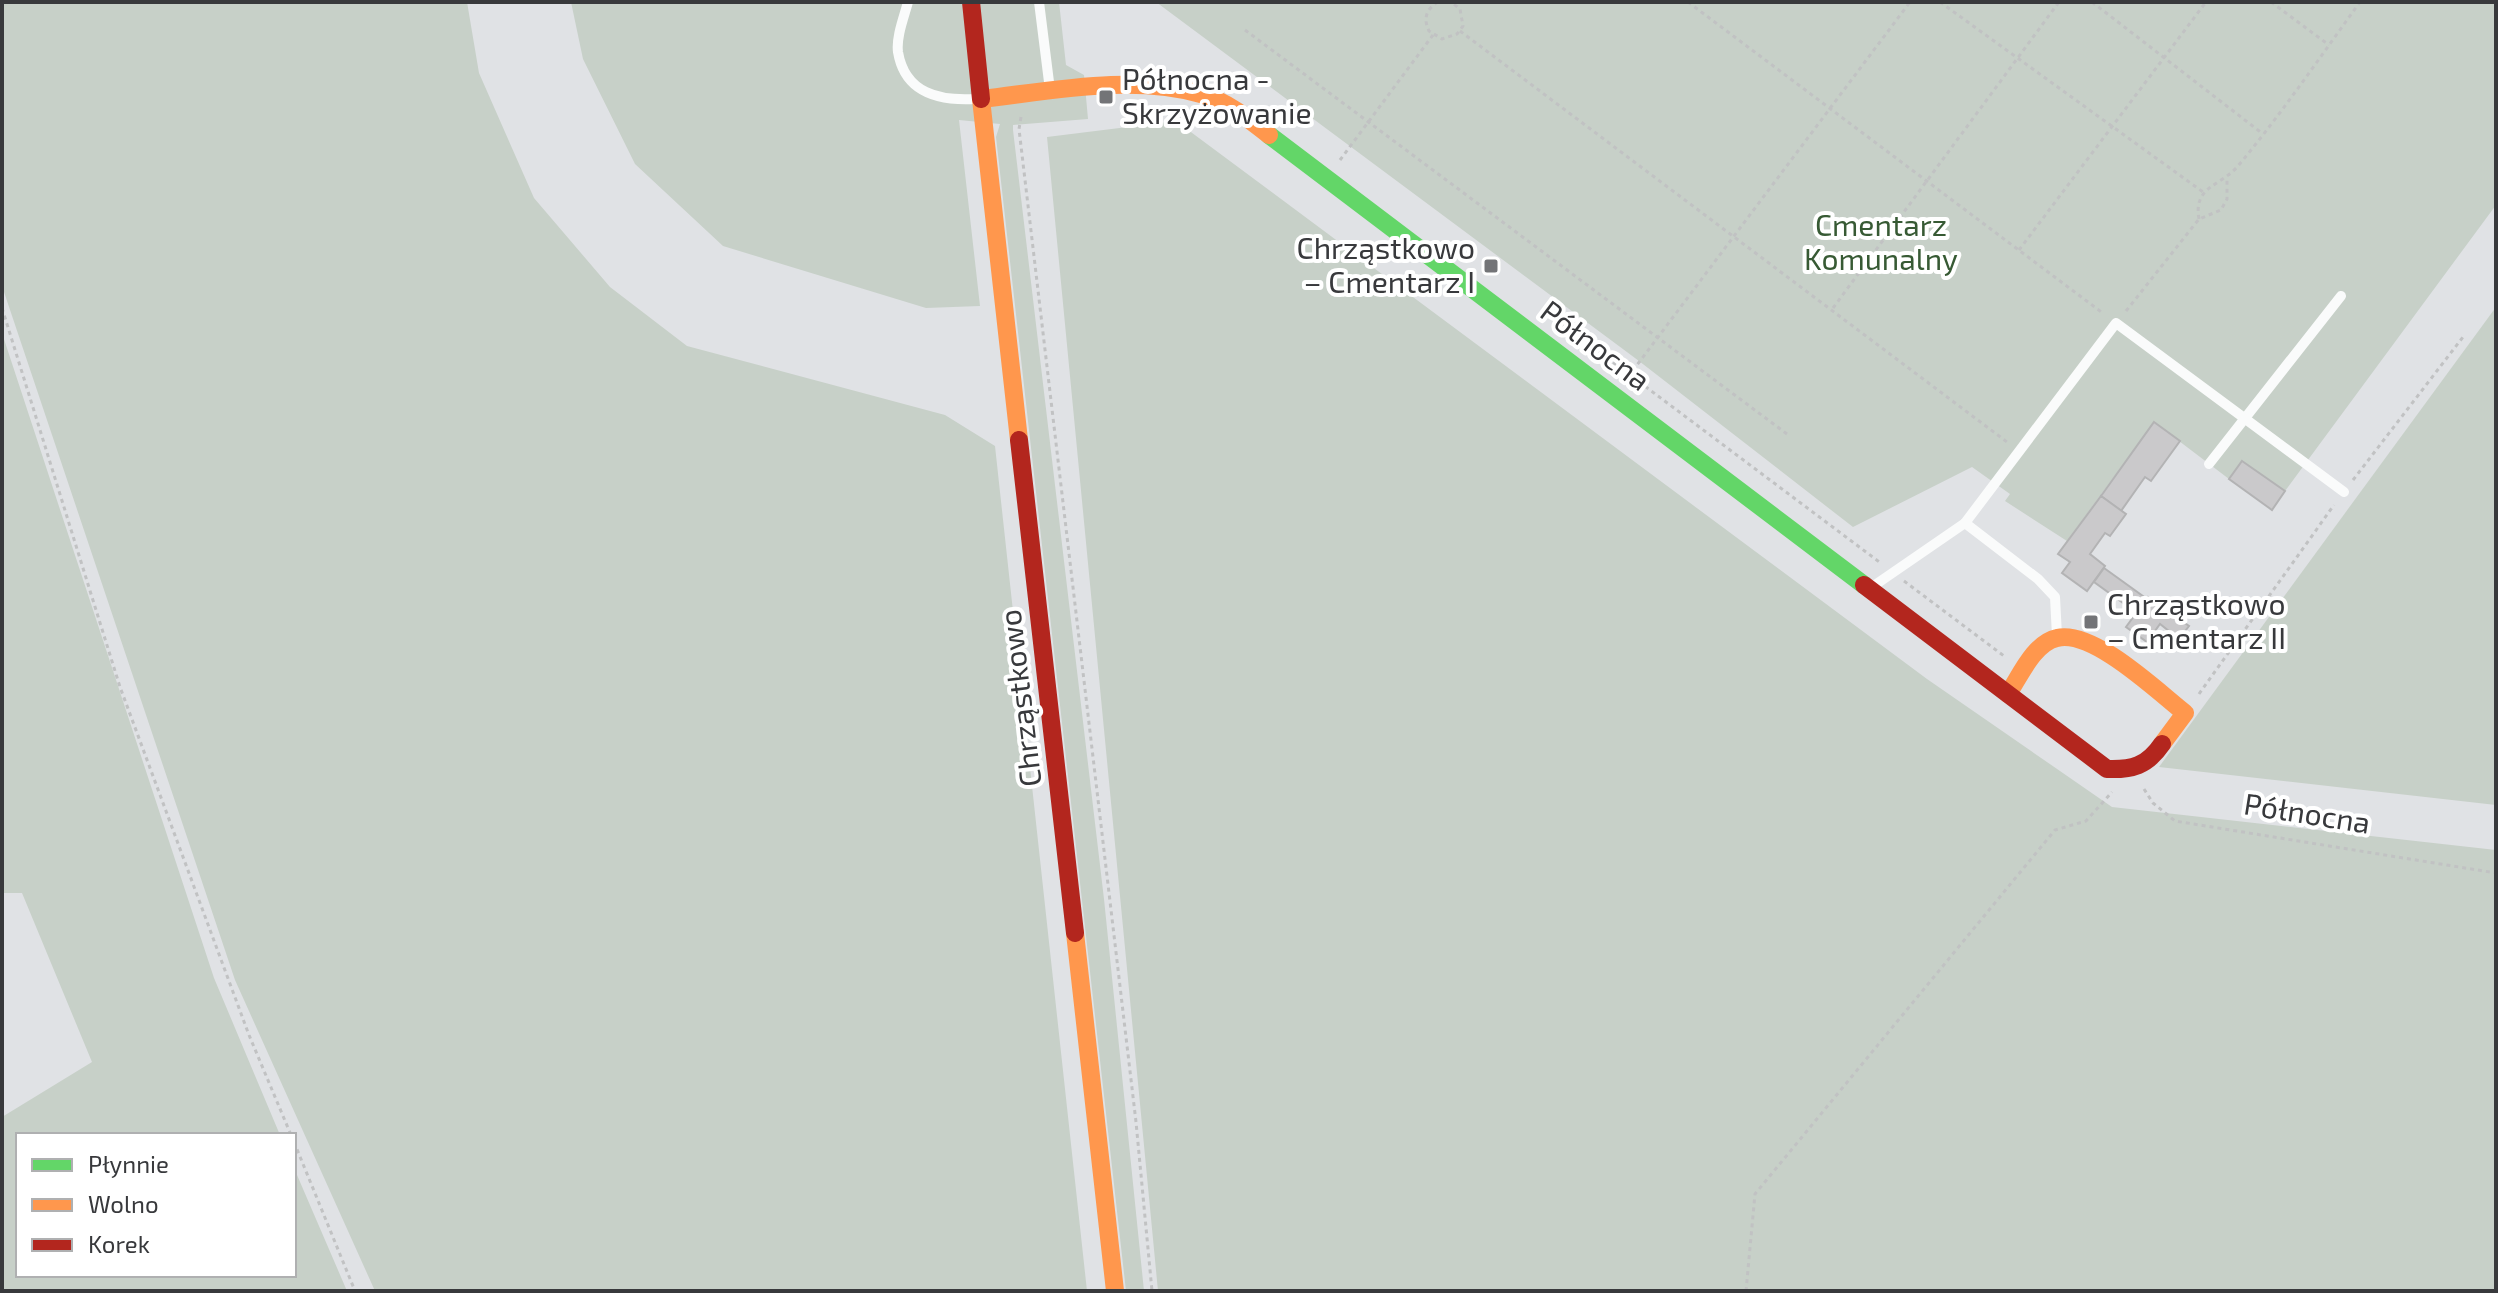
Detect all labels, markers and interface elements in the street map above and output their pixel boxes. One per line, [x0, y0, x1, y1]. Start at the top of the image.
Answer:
place label: Północna - Skrzyżowanie [1122, 60, 1312, 130]
marker: Północna - Skrzyżowanie [1097, 88, 1115, 106]
park label: Cmentarz Komunalny [1804, 206, 1958, 276]
place label: Chrząstkowo – Cmentarz I [1297, 229, 1475, 299]
marker: Chrząstkowo – Cmentarz I [1482, 257, 1500, 275]
street label: Północna [1534, 292, 1658, 397]
place label: Chrząstkowo – Cmentarz II [2107, 585, 2286, 655]
street label: Chrząstkowo [990, 607, 1048, 789]
marker: Chrząstkowo – Cmentarz II [2082, 613, 2100, 631]
street label: Północna [2242, 784, 2373, 840]
legend [16, 1133, 296, 1277]
text: Płynnie [88, 1149, 169, 1178]
text: Wolno [88, 1189, 159, 1218]
text: Korek [88, 1229, 150, 1258]

